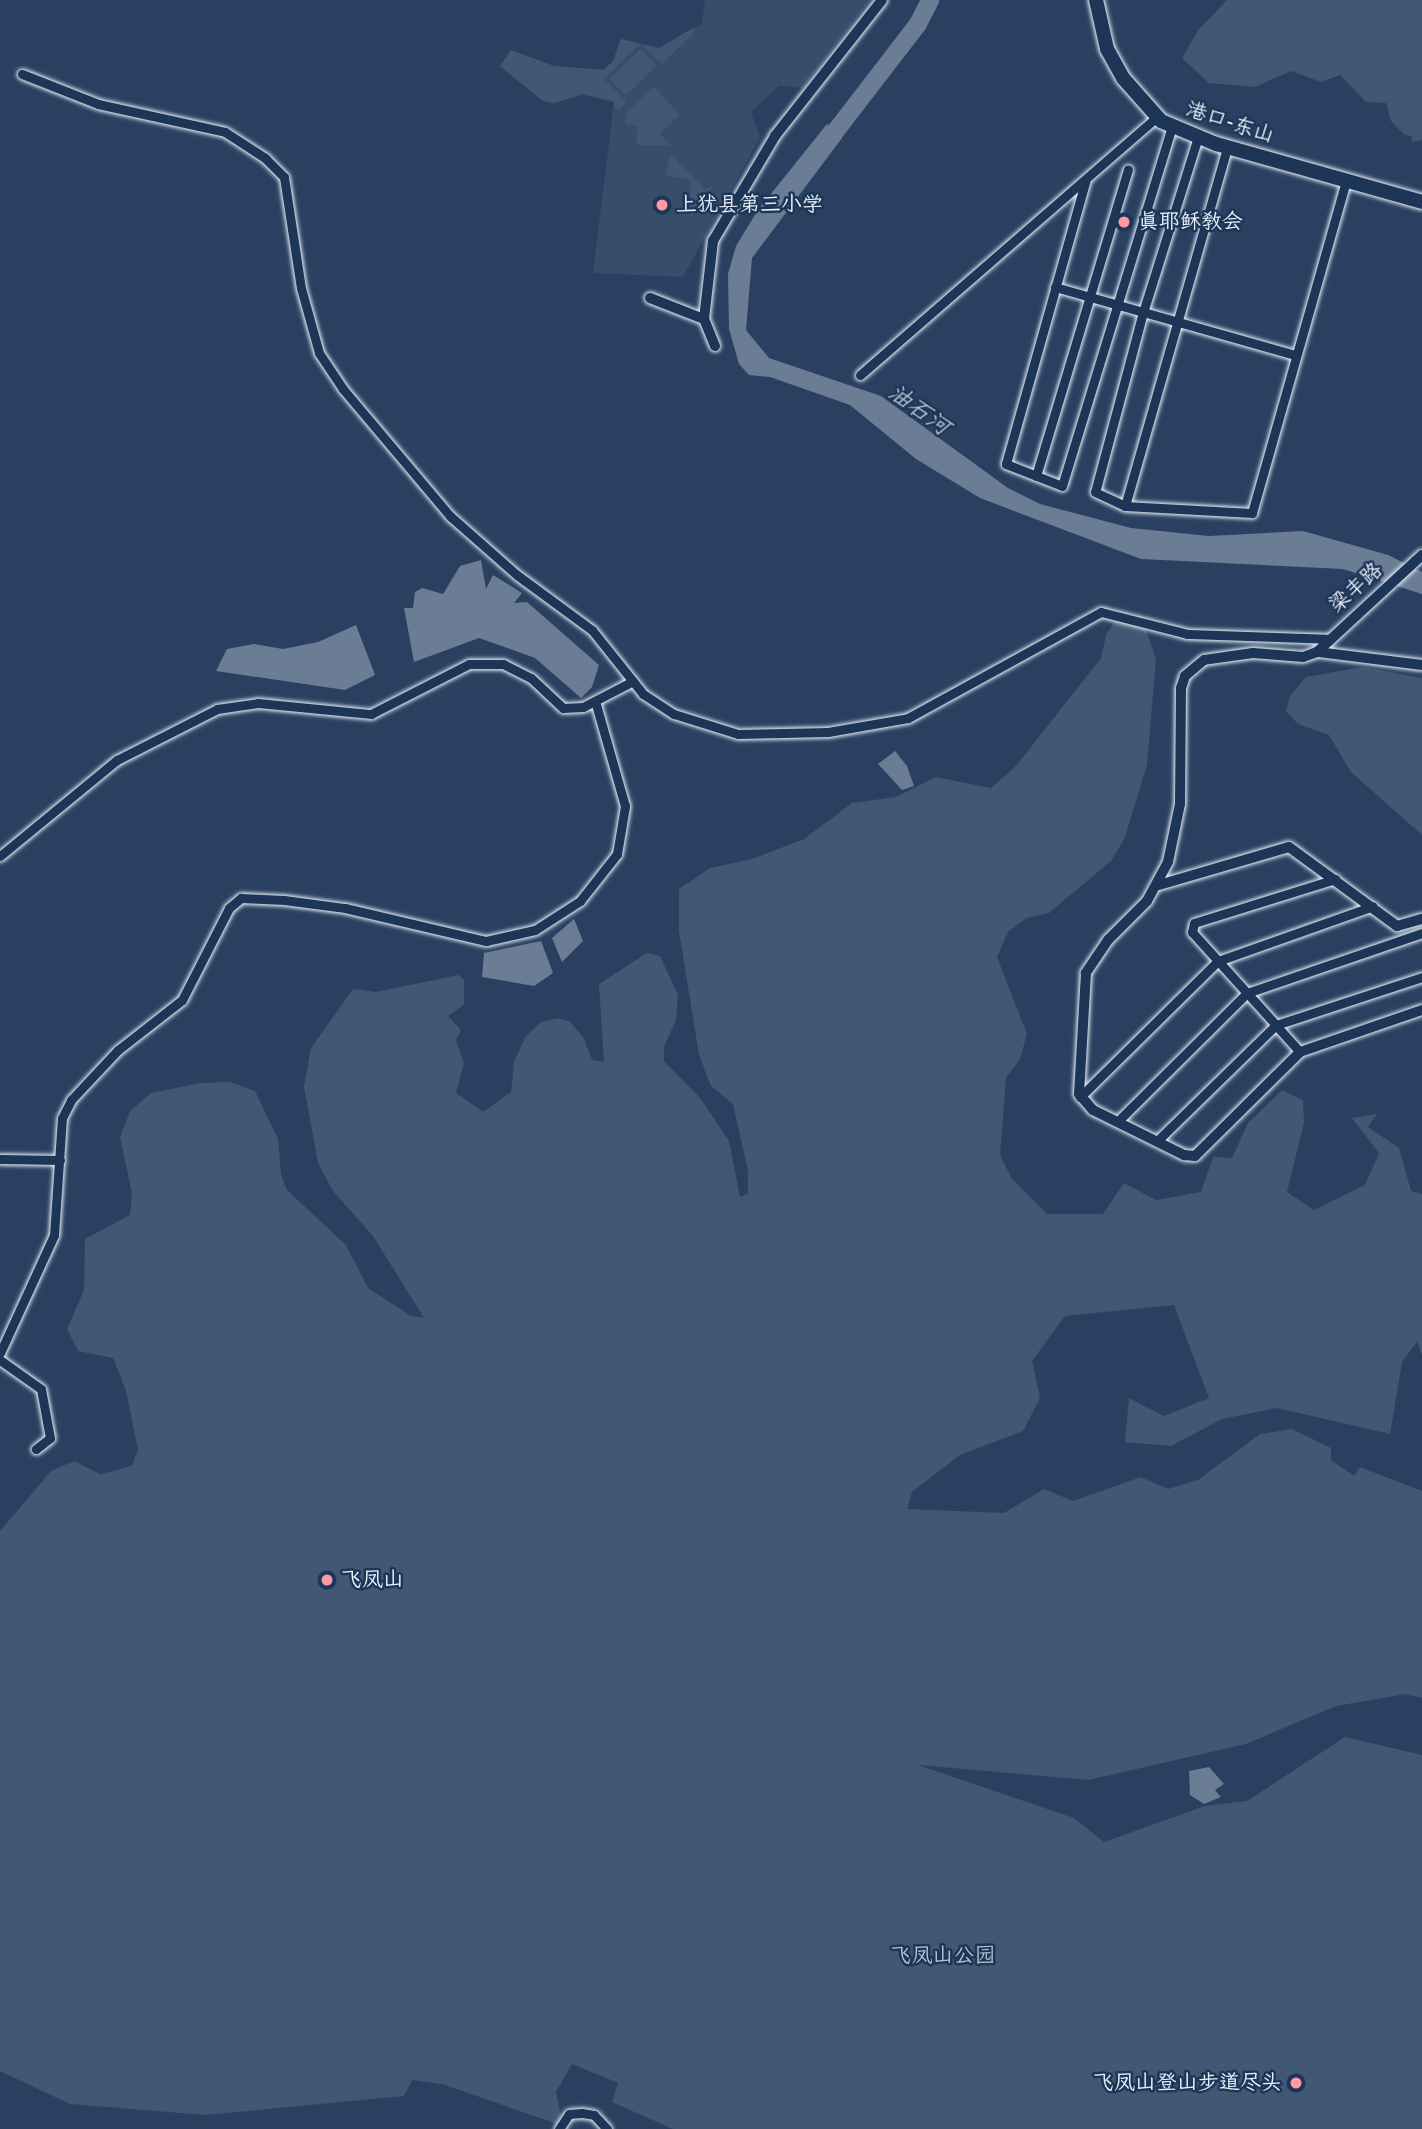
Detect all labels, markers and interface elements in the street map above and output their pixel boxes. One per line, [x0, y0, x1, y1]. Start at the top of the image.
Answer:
street label: 港口-东山 [1183, 97, 1277, 149]
place label: 上犹县第三小学 [676, 192, 823, 218]
marker: 上犹县第三小学 [654, 197, 670, 213]
place label: 真耶稣教会 [1138, 209, 1243, 235]
marker: 真耶稣教会 [1116, 214, 1132, 230]
water label: 油石河 [883, 379, 955, 441]
street label: 梁丰路 [1324, 558, 1388, 618]
place label: 飞凤山 [341, 1567, 404, 1593]
marker: 飞凤山 [319, 1572, 335, 1588]
park label: 飞凤山公园 [891, 1943, 995, 1969]
place label: 飞凤山登山步道尽头 [1093, 2070, 1282, 2096]
marker: 飞凤山登山步道尽头 [1288, 2075, 1304, 2091]

